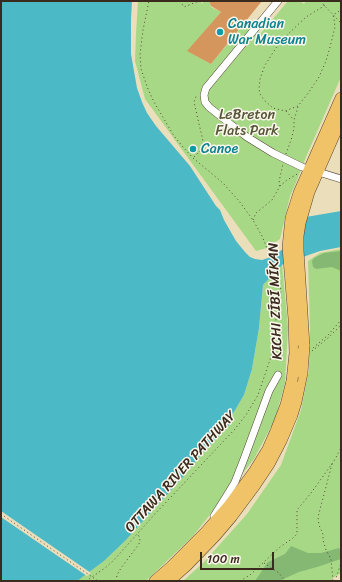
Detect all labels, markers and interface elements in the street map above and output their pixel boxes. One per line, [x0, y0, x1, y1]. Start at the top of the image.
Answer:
place label: Canadian War Museum [228, 16, 306, 48]
marker: Canadian War Museum [215, 27, 225, 37]
park label: LeBreton Flats Park [216, 107, 278, 140]
place label: Canoe [201, 141, 238, 157]
marker: Canoe [188, 144, 198, 154]
street label: KICHI ZĪBĪ MĪKAN [266, 242, 286, 360]
street label: OTTAWA RIVER PATHWAY [122, 408, 240, 536]
scale bar [202, 544, 276, 570]
text: 100 m [207, 548, 240, 570]

